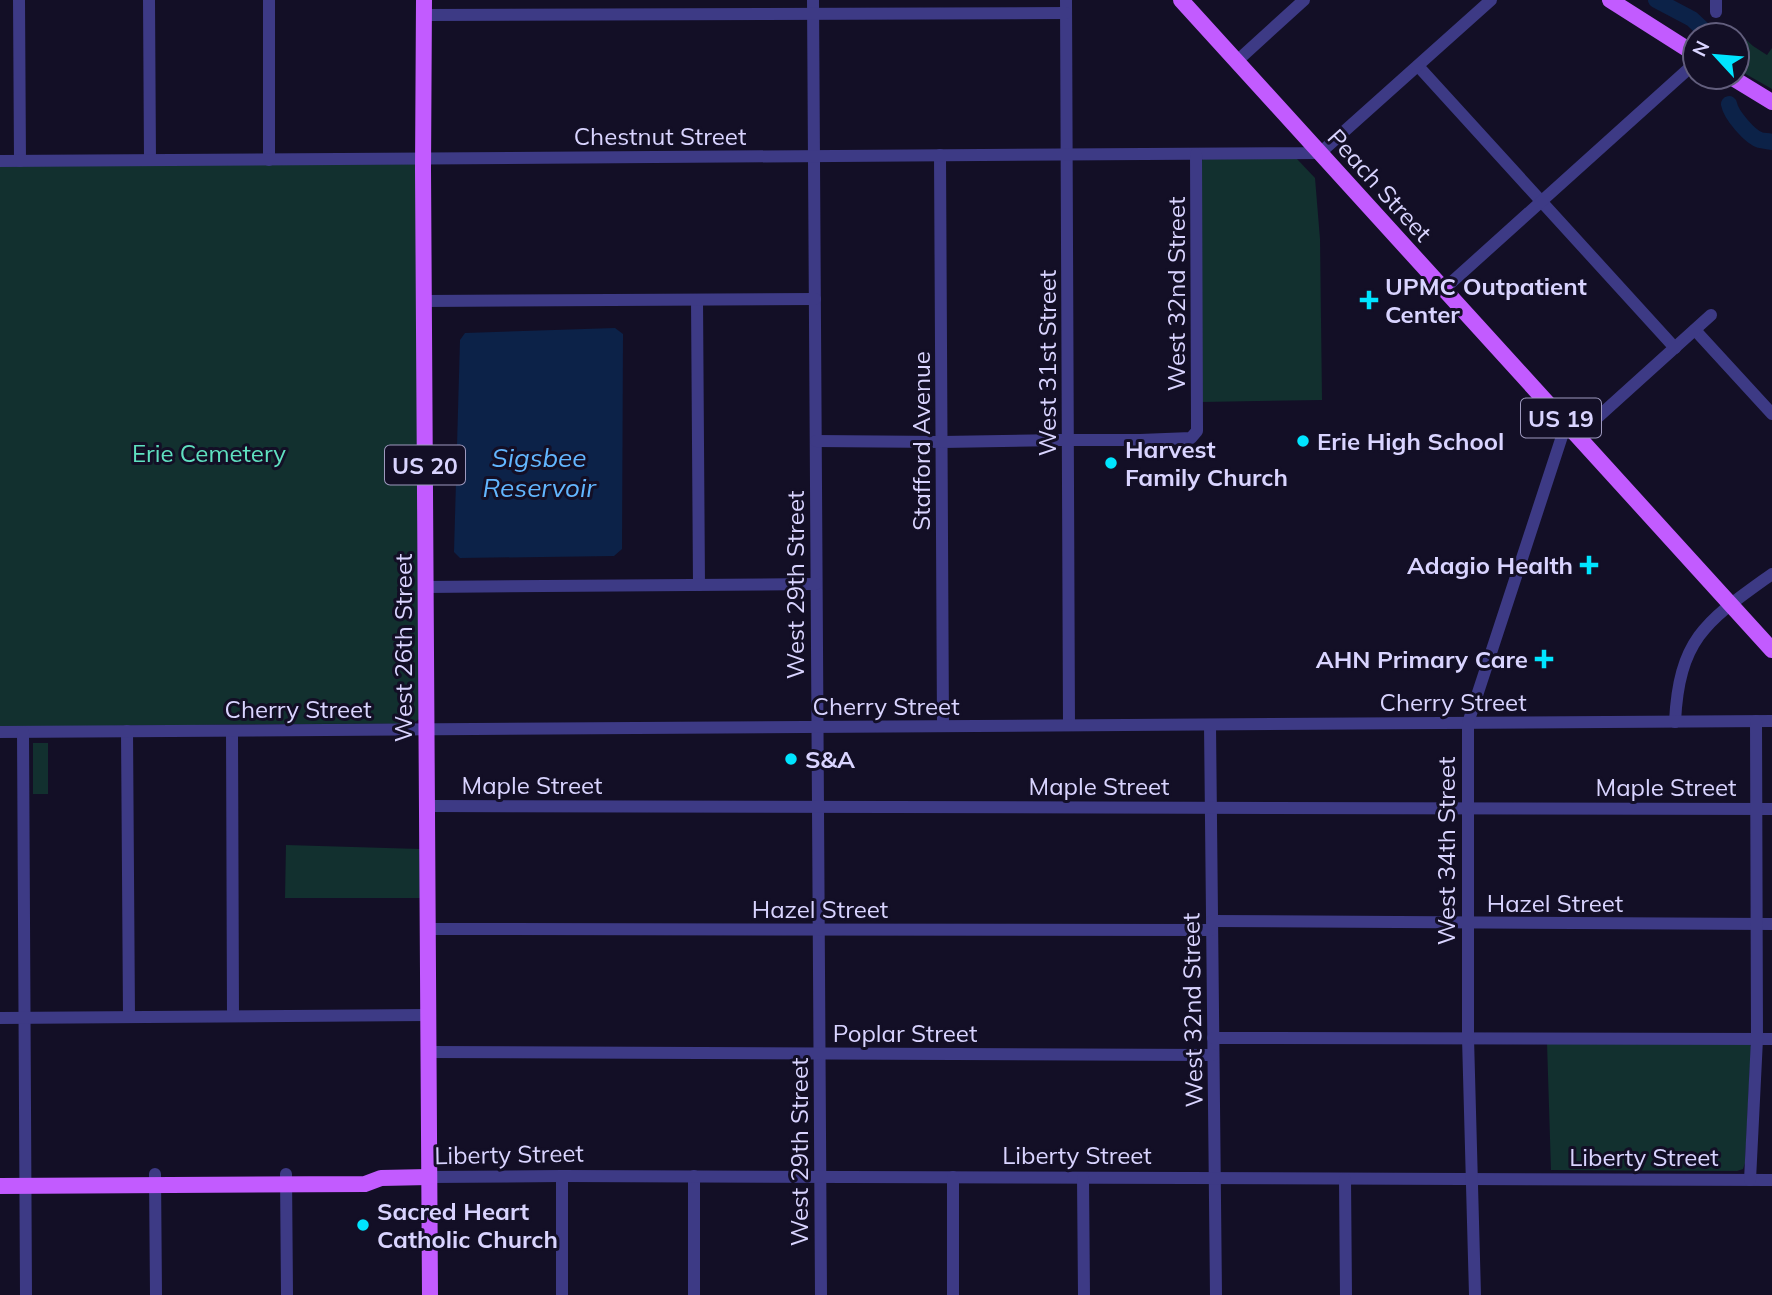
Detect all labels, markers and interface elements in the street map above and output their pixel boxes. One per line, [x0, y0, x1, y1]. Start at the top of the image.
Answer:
north arrow [1681, 21, 1751, 91]
text: N [1687, 37, 1715, 60]
street label: Chestnut Street [574, 121, 746, 151]
street label: Peach Street [1322, 123, 1438, 247]
street label: West 32nd Street [1161, 197, 1191, 391]
street label: West 31st Street [1032, 270, 1062, 456]
place label: UPMC Outpatient Center [1385, 271, 1587, 329]
marker: UPMC Outpatient Center [1359, 290, 1379, 310]
street label: Stafford Avenue [906, 351, 936, 531]
road number: US 19 [1521, 398, 1601, 438]
place label: Erie High School [1317, 426, 1504, 456]
marker: Erie High School [1295, 433, 1311, 449]
place label: Harvest Family Church [1125, 434, 1288, 492]
park label: Erie Cemetery [132, 438, 286, 468]
water label: Sigsbee Reservoir [482, 441, 597, 504]
road number: US 20 [385, 446, 465, 485]
marker: Harvest Family Church [1103, 455, 1119, 471]
street label: West 29th Street [780, 491, 810, 679]
place label: Adagio Health [1407, 550, 1573, 580]
street label: West 26th Street [388, 554, 418, 742]
marker: Adagio Health [1579, 555, 1599, 575]
place label: AHN Primary Care [1316, 644, 1528, 674]
marker: AHN Primary Care [1534, 649, 1554, 669]
street label: Cherry Street [1379, 687, 1527, 717]
street label: Cherry Street [812, 691, 960, 721]
street label: Cherry Street [224, 694, 372, 724]
place label: S&A [805, 744, 855, 774]
marker: S&A [783, 751, 799, 767]
street label: West 34th Street [1431, 757, 1461, 945]
street label: Maple Street [462, 770, 602, 800]
street label: Maple Street [1029, 771, 1169, 801]
street label: Maple Street [1596, 772, 1736, 802]
street label: Hazel Street [1487, 888, 1623, 918]
street label: Hazel Street [752, 894, 888, 924]
street label: West 32nd Street [1175, 912, 1209, 1108]
street label: Poplar Street [833, 1018, 977, 1048]
street label: West 29th Street [784, 1058, 814, 1246]
street label: Liberty Street [434, 1138, 584, 1170]
street label: Liberty Street [1002, 1140, 1152, 1170]
street label: Liberty Street [1569, 1142, 1719, 1172]
place label: Sacred Heart Catholic Church [377, 1196, 558, 1254]
marker: Sacred Heart Catholic Church [355, 1217, 371, 1233]

